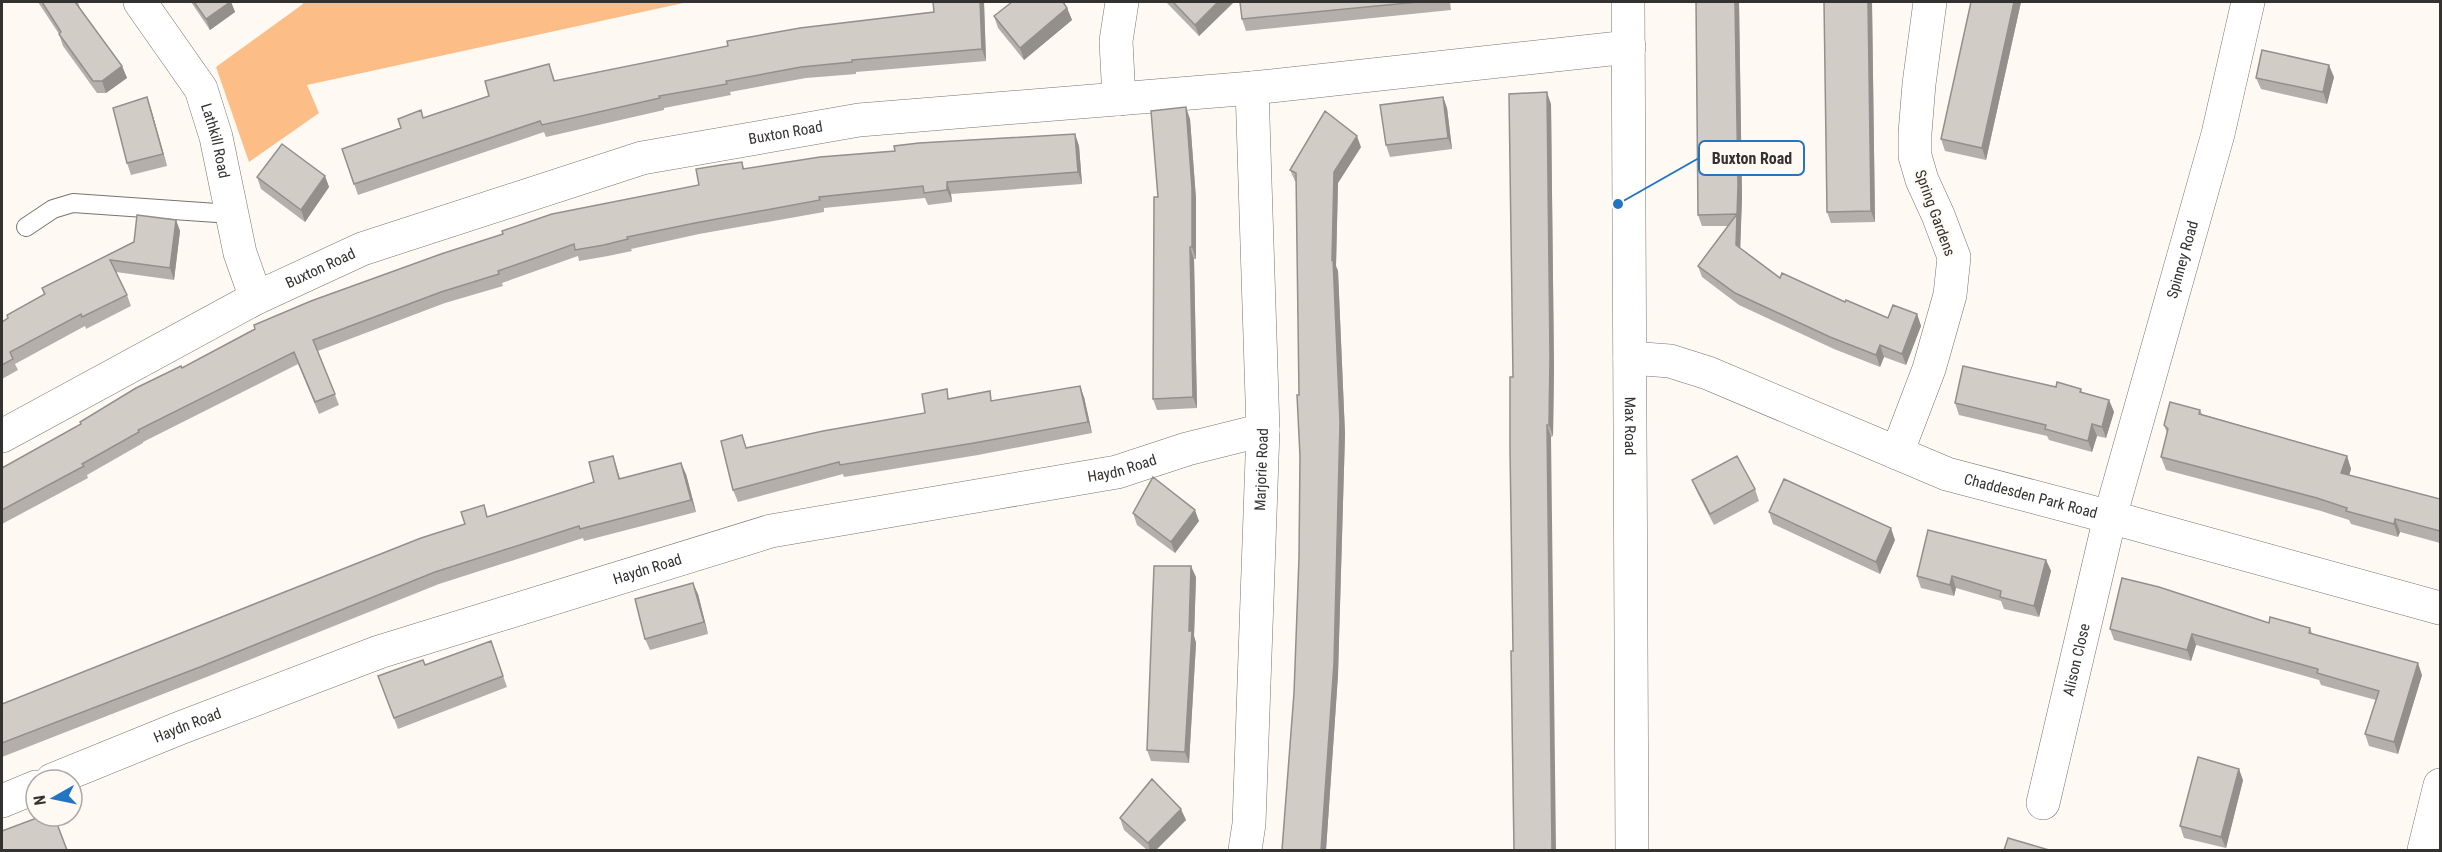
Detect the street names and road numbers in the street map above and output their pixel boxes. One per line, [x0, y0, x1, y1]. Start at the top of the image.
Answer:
street label: Lathkill Road [197, 101, 233, 180]
street label: Buxton Road [747, 118, 824, 148]
street label: Spring Gardens [1911, 167, 1959, 259]
street label: Spinney Road [2163, 219, 2202, 301]
street label: Buxton Road [283, 244, 358, 292]
street label: Max Road [1621, 397, 1639, 455]
street label: Marjorie Road [1251, 428, 1272, 511]
street label: Haydn Road [1086, 451, 1159, 486]
street label: Chaddesden Park Road [1962, 470, 2099, 522]
street label: Haydn Road [611, 550, 684, 588]
street label: Alison Close [2059, 622, 2094, 698]
street label: Haydn Road [151, 704, 224, 747]

